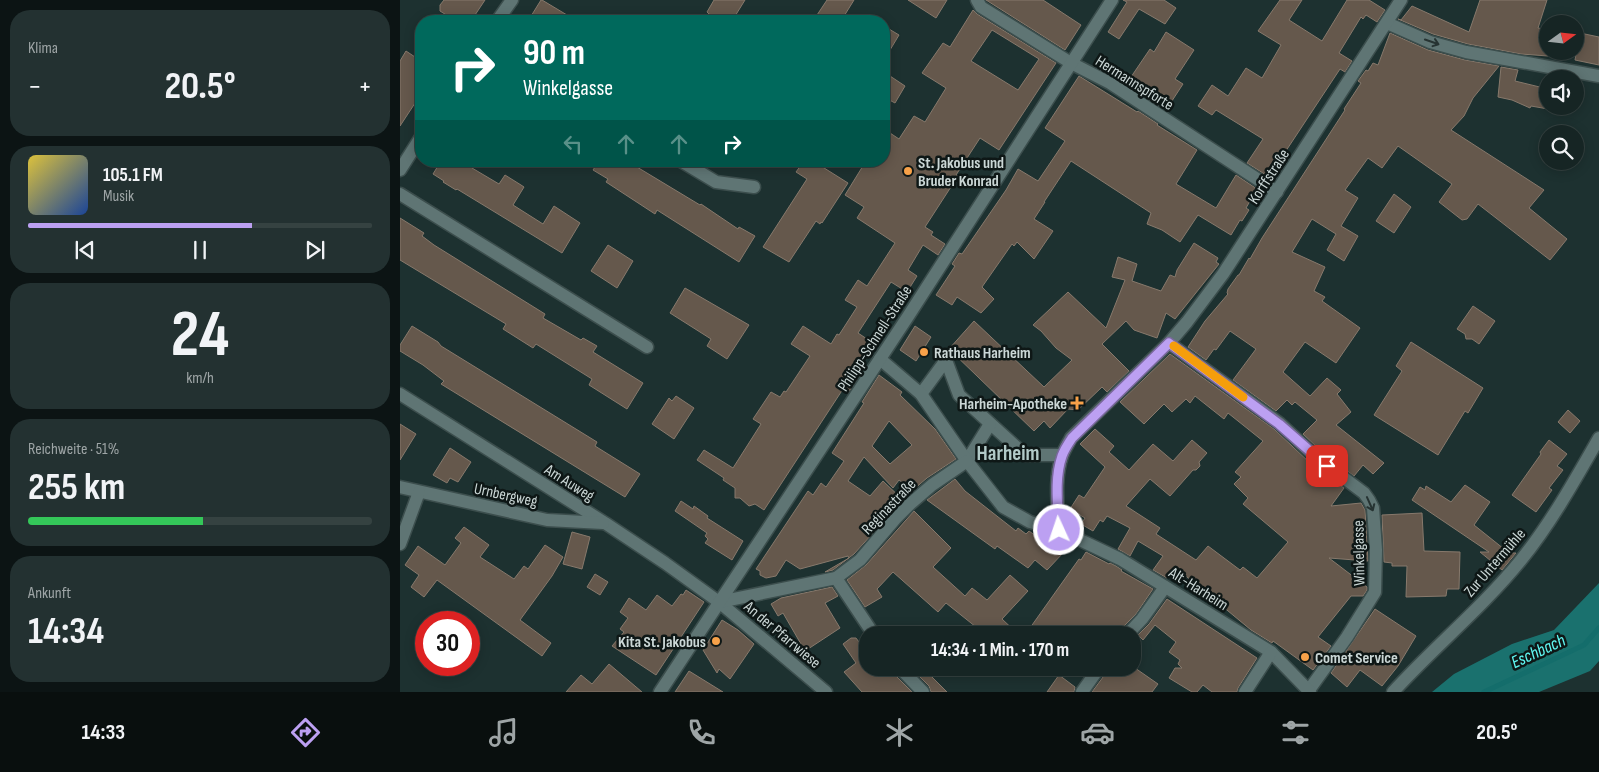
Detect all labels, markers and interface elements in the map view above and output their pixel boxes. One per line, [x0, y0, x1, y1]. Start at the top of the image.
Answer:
north arrow [1539, 15, 1584, 60]
map controls [1539, 15, 1584, 170]
text: 90 m [523, 32, 585, 75]
icon: right [440, 35, 505, 100]
one-way arrow [1423, 38, 1439, 47]
text: Klima [28, 39, 58, 58]
street label: Hermannspforte [1092, 52, 1177, 115]
text: 20.5° [164, 64, 236, 109]
text: − [28, 70, 42, 103]
text: + [358, 70, 372, 103]
button: sound [1539, 70, 1584, 115]
text: Winkelgasse [523, 75, 613, 102]
button: search [1539, 125, 1584, 170]
icon: left [559, 130, 587, 158]
icon: ahead [612, 130, 640, 158]
icon: ahead [665, 130, 693, 158]
icon: right [718, 130, 746, 158]
street label: Korffstraße [1244, 146, 1294, 208]
place label: St. Jakobus und Bruder Konrad [918, 154, 1004, 191]
text: 105.1 FM [103, 164, 163, 187]
marker: St. Jakobus und Bruder Konrad [902, 165, 914, 177]
text: Musik [103, 187, 134, 206]
icon: previous [71, 236, 99, 264]
icon: pause [186, 236, 214, 264]
icon: next [301, 236, 329, 264]
street label: Philipp-Schnell-Straße [834, 282, 917, 395]
text: 24 [171, 297, 229, 375]
place label: Rathaus Harheim [934, 344, 1031, 363]
marker: Rathaus Harheim [918, 346, 930, 358]
text: km/h [186, 369, 214, 388]
place label: Harheim-Apotheke [959, 395, 1067, 414]
marker: Harheim-Apotheke [1071, 397, 1083, 409]
text: Reichweite · 51% [28, 440, 119, 459]
district label: Harheim [977, 441, 1039, 466]
pin [1306, 445, 1348, 487]
icon: arrive [1313, 452, 1341, 480]
street label: Am Auweg [540, 460, 598, 506]
text: 255 km [28, 465, 125, 510]
street label: Reginastraße [858, 475, 920, 539]
street label: Urnbergweg [472, 479, 539, 511]
one-way arrow [1365, 496, 1375, 511]
position arrow [1032, 503, 1084, 555]
street label: Winkelgasse [1349, 520, 1370, 586]
street label: Zur Untermühle [1460, 525, 1530, 601]
street label: Alt-Harheim [1164, 563, 1231, 615]
text: Ankunft [28, 584, 71, 603]
street label: An der Pfarrwiese [739, 597, 824, 673]
text: 14:34 [28, 609, 104, 654]
speed limit sign: 30 [415, 611, 480, 676]
water label: Eschbach [1508, 630, 1569, 673]
place label: Kita St. Jakobus [618, 633, 706, 652]
marker: Kita St. Jakobus [710, 635, 722, 647]
text: 14:34 · 1 Min. · 170 m [931, 639, 1069, 662]
place label: Comet Service [1315, 649, 1398, 668]
marker: Comet Service [1299, 651, 1311, 663]
icon: directions [288, 715, 323, 750]
icon: music [486, 715, 521, 750]
icon: phone [684, 715, 719, 750]
icon: climate [882, 715, 917, 750]
icon: car [1080, 715, 1115, 750]
icon: filters [1278, 715, 1313, 750]
text: 14:33 [82, 719, 125, 746]
text: 20.5° [1476, 719, 1517, 746]

